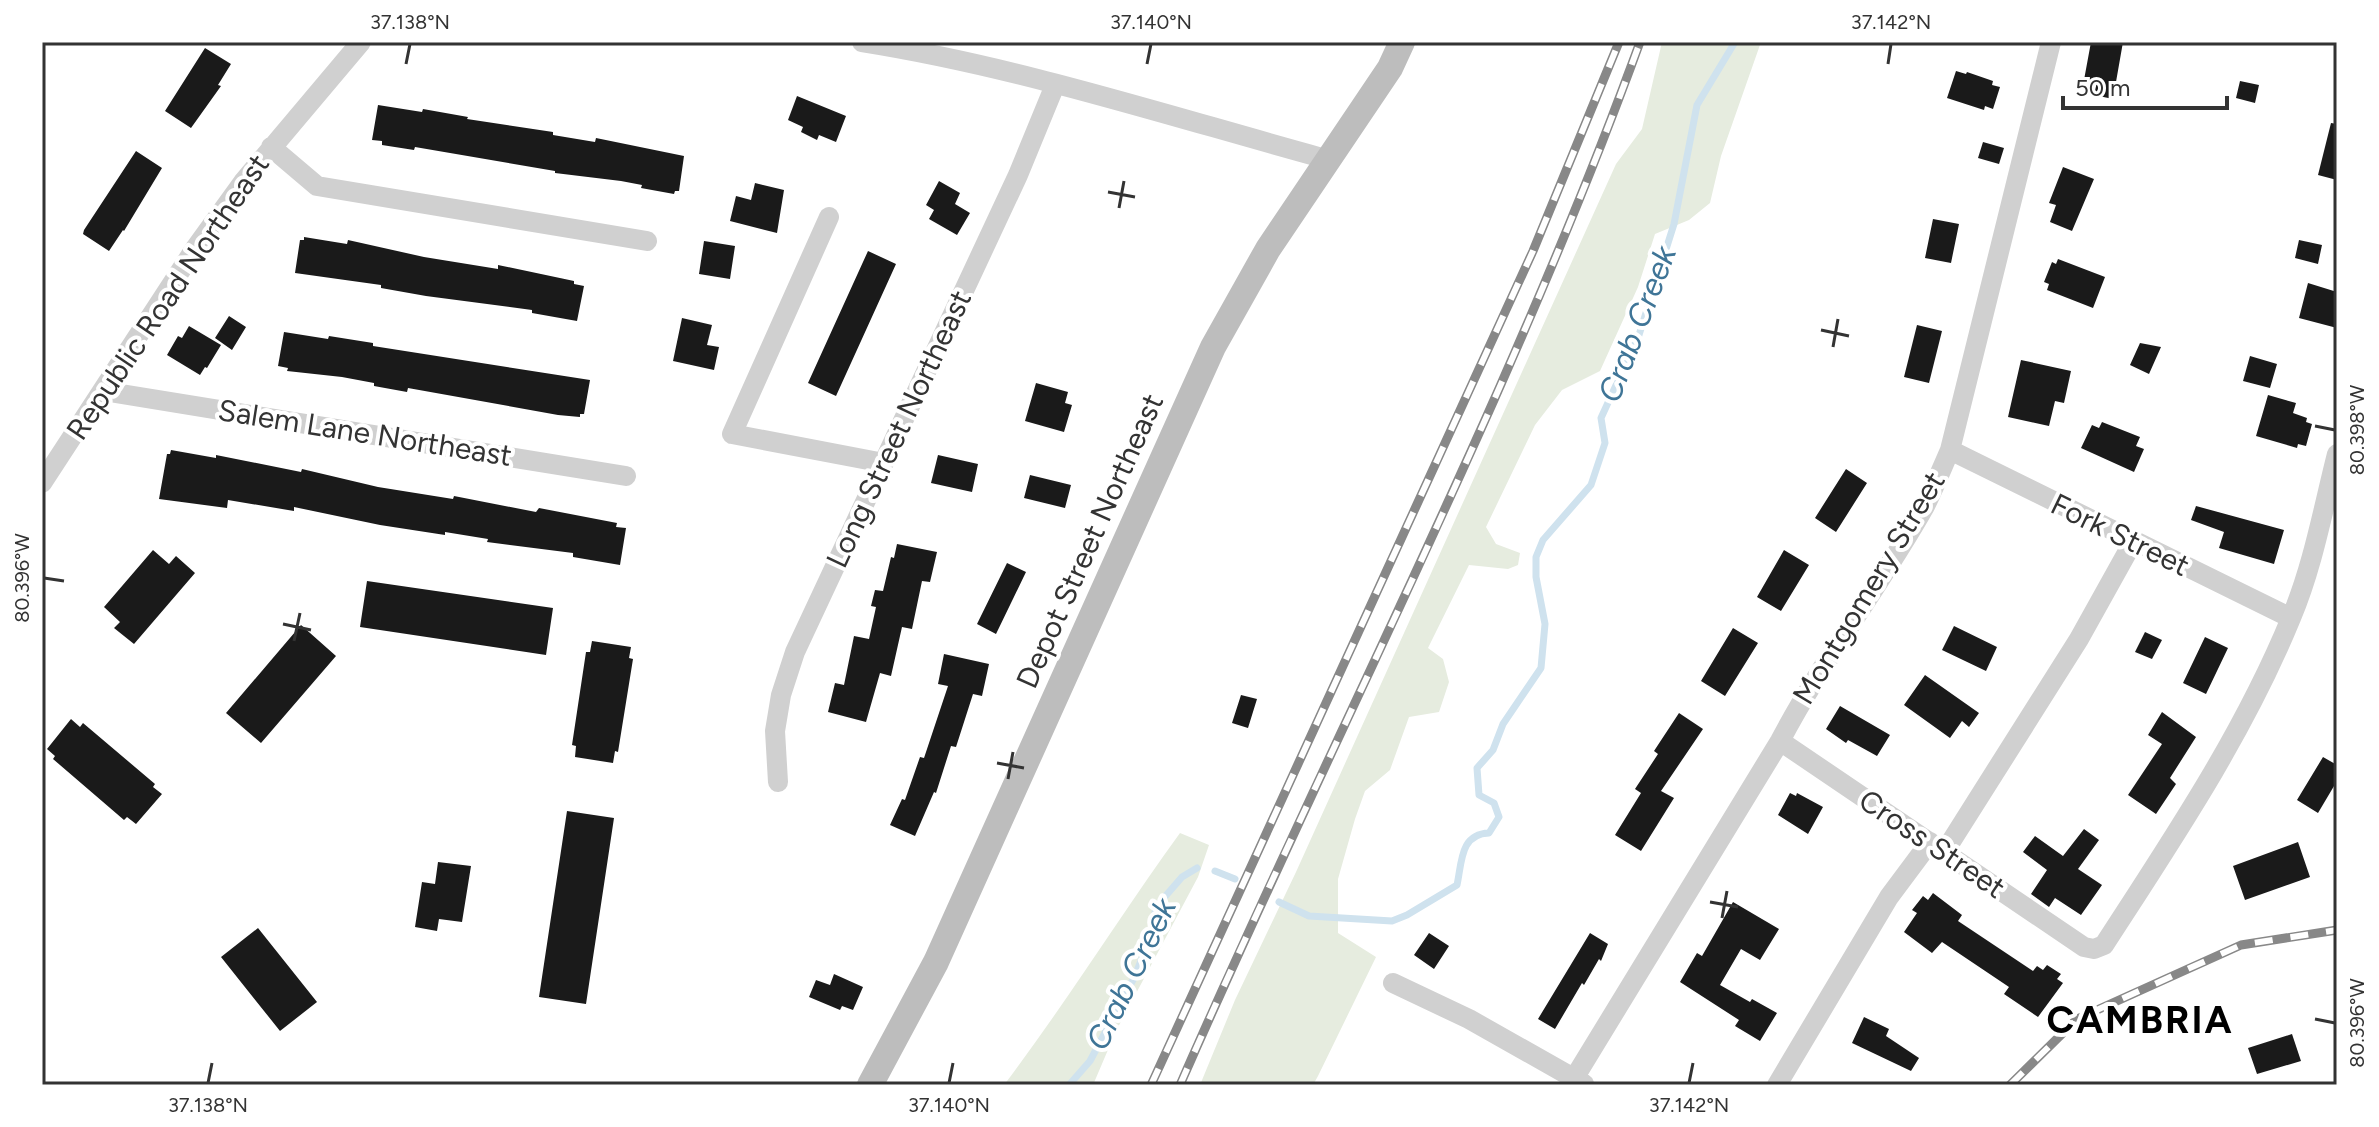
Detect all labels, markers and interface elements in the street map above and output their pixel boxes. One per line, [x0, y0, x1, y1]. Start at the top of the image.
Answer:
text: 37.138°N [370, 10, 450, 34]
text: 37.140°N [1110, 10, 1192, 34]
text: 37.142°N [1851, 10, 1931, 34]
scale bar [2063, 60, 2227, 110]
text: 50 m [2075, 73, 2131, 102]
street label: Republic Road Northeast [58, 147, 277, 447]
water label: Crab Creek [1590, 239, 1685, 407]
street label: Long Street Northeast [818, 284, 979, 573]
text: 80.398°W [2345, 385, 2369, 475]
street label: Depot Street Northeast [1008, 388, 1171, 694]
street label: Salem Lane Northeast [216, 391, 515, 474]
street label: Montgomery Street [1784, 465, 1953, 711]
street label: Fork Street [2045, 485, 2196, 584]
text: 80.396°W [10, 533, 34, 623]
street label: Cross Street [1852, 781, 2012, 906]
water label: Crab Creek [1078, 891, 1185, 1056]
text: 80.396°W [2345, 978, 2369, 1068]
district label: CAMBRIA [2046, 997, 2234, 1043]
text: 37.138°N [168, 1093, 248, 1117]
text: 37.140°N [908, 1093, 990, 1117]
text: 37.142°N [1649, 1093, 1729, 1117]

